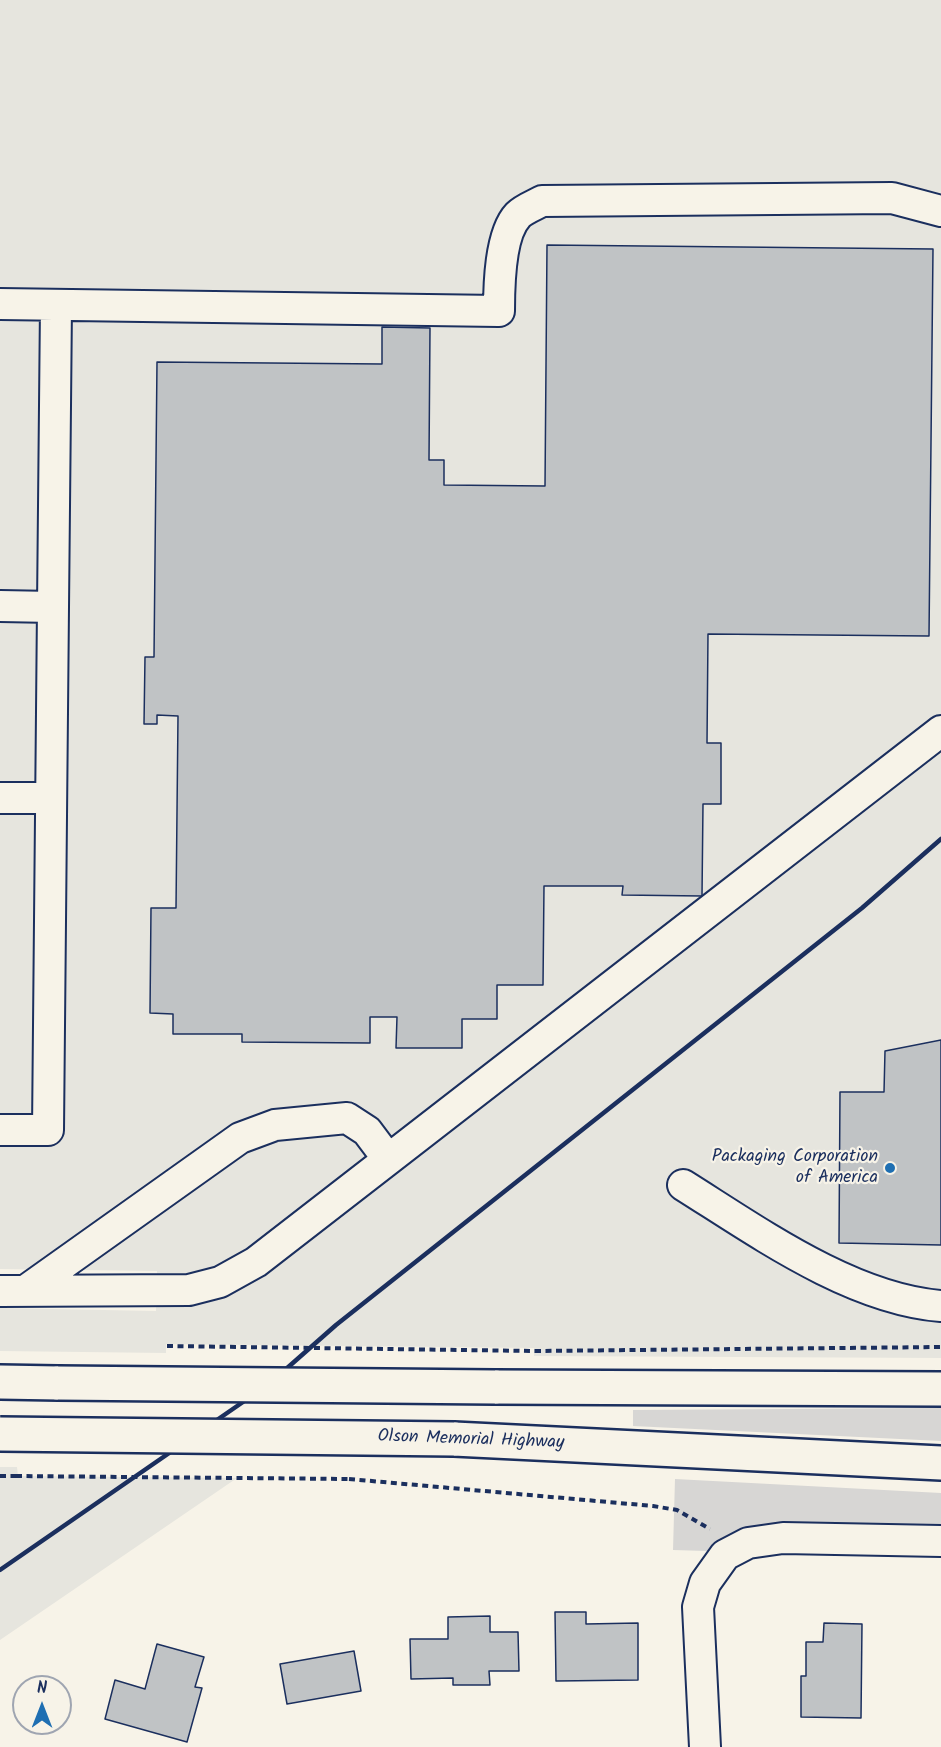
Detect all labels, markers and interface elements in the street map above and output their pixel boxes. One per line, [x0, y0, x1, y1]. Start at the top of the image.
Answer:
place label: Packaging Corporation of America [712, 1147, 878, 1190]
marker: Packaging Corporation of America [883, 1161, 897, 1175]
street label: Olson Memorial Highway [377, 1427, 565, 1455]
north arrow [12, 1675, 72, 1735]
text: N [37, 1676, 47, 1701]

